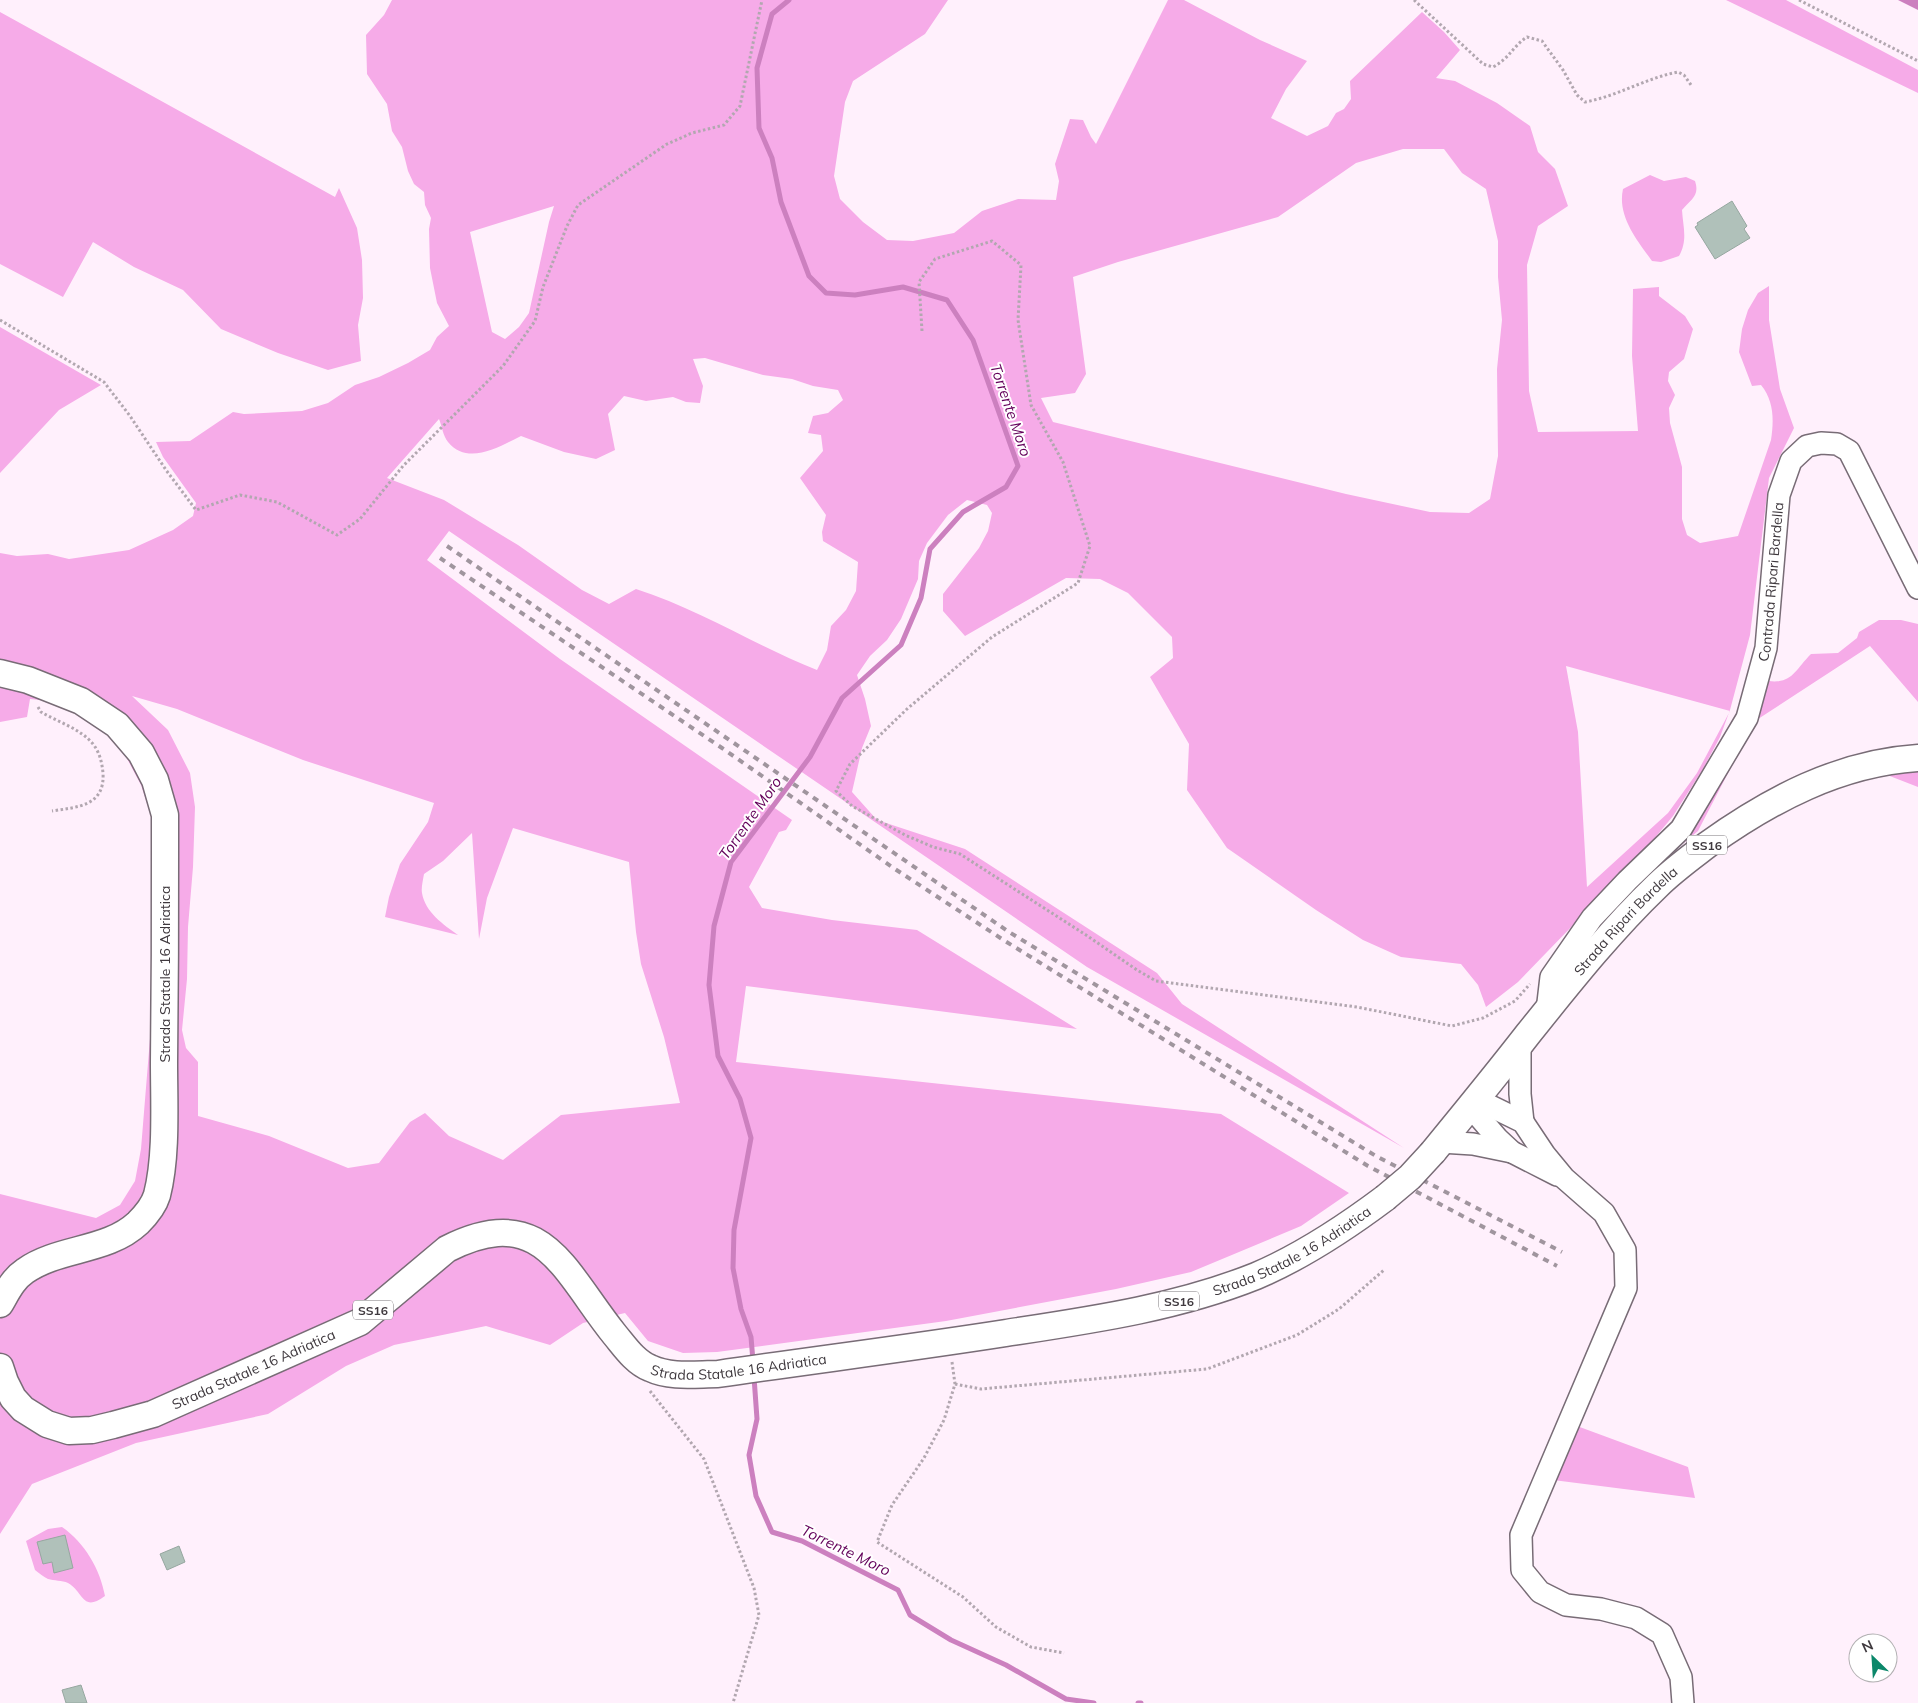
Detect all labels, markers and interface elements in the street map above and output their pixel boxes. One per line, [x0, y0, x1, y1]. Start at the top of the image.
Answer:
water label: Torrente Moro [986, 361, 1036, 459]
street label: Contrada Ripari Bardella [1754, 501, 1787, 664]
water label: Torrente Moro [714, 773, 786, 863]
road number: SS16 [1687, 836, 1727, 854]
street label: Strada Ripari Bardella [1570, 863, 1681, 979]
street label: Strada Statale 16 Adriatica [156, 886, 174, 1062]
street label: Strada Statale 16 Adriatica [1210, 1202, 1375, 1300]
road number: SS16 [1159, 1292, 1199, 1310]
road number: SS16 [353, 1300, 393, 1320]
street label: Strada Statale 16 Adriatica [169, 1325, 338, 1413]
street label: Strada Statale 16 Adriatica [648, 1350, 828, 1384]
water label: Torrente Moro [798, 1520, 894, 1580]
north arrow [1848, 1633, 1898, 1683]
text: N [1859, 1636, 1876, 1657]

